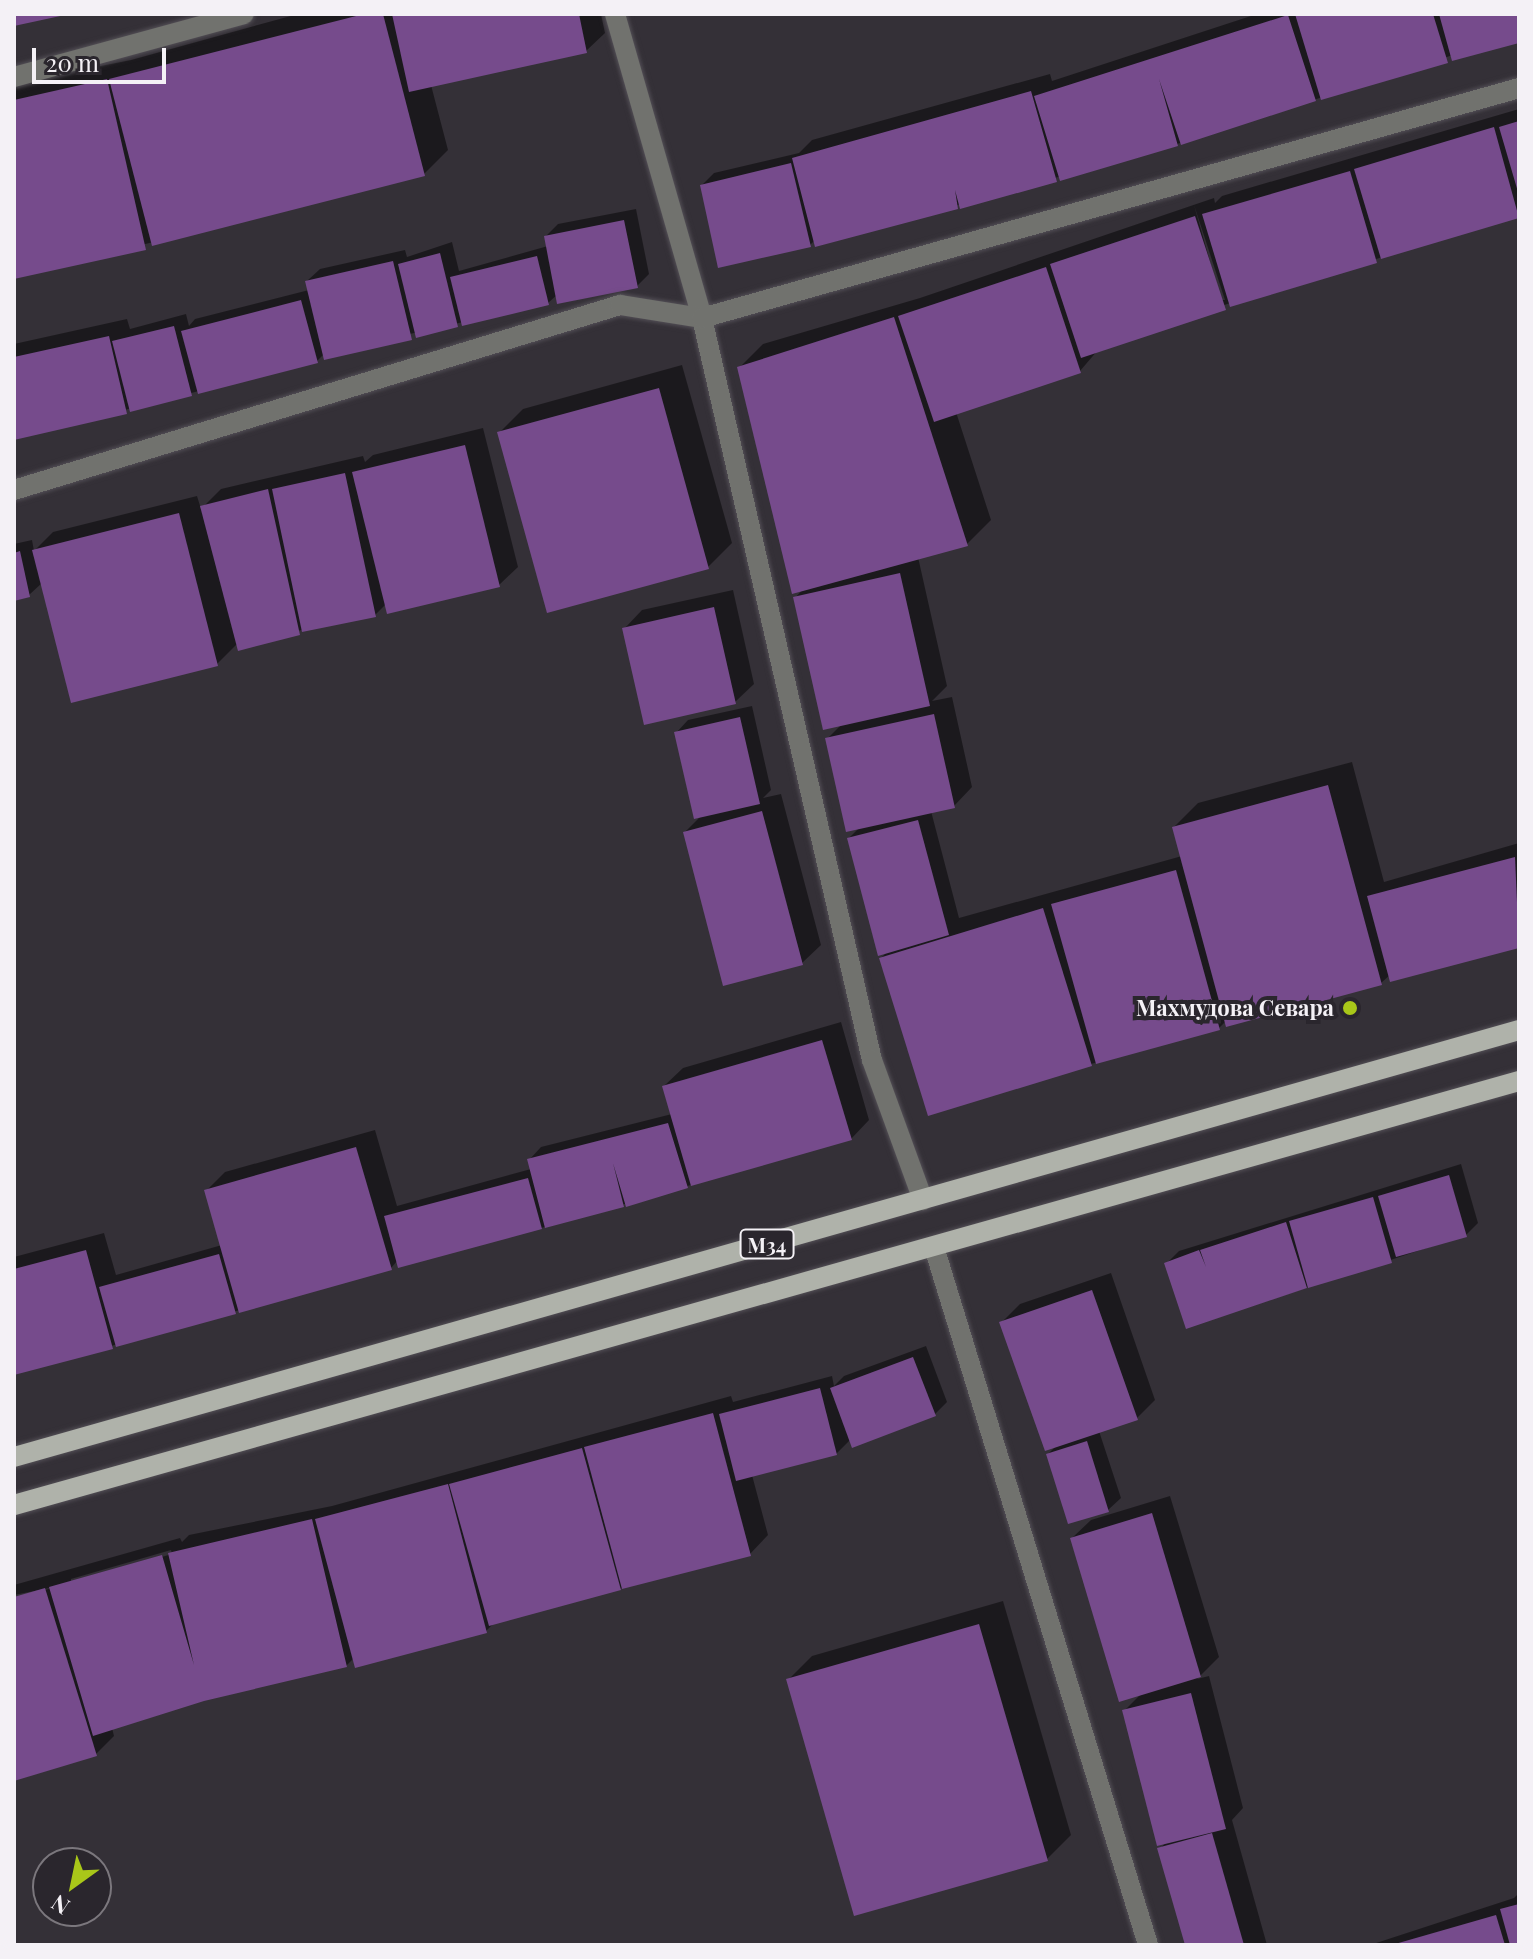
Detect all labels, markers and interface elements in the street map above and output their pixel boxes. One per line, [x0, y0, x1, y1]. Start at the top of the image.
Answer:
scale bar [36, 32, 170, 82]
text: 20 m [46, 46, 99, 78]
place label: Махмудова Севара [1136, 995, 1334, 1021]
marker: Махмудова Севара [1341, 999, 1359, 1017]
road number: M34 [739, 1228, 795, 1260]
north arrow [32, 1847, 112, 1927]
text: N [45, 1889, 75, 1922]

